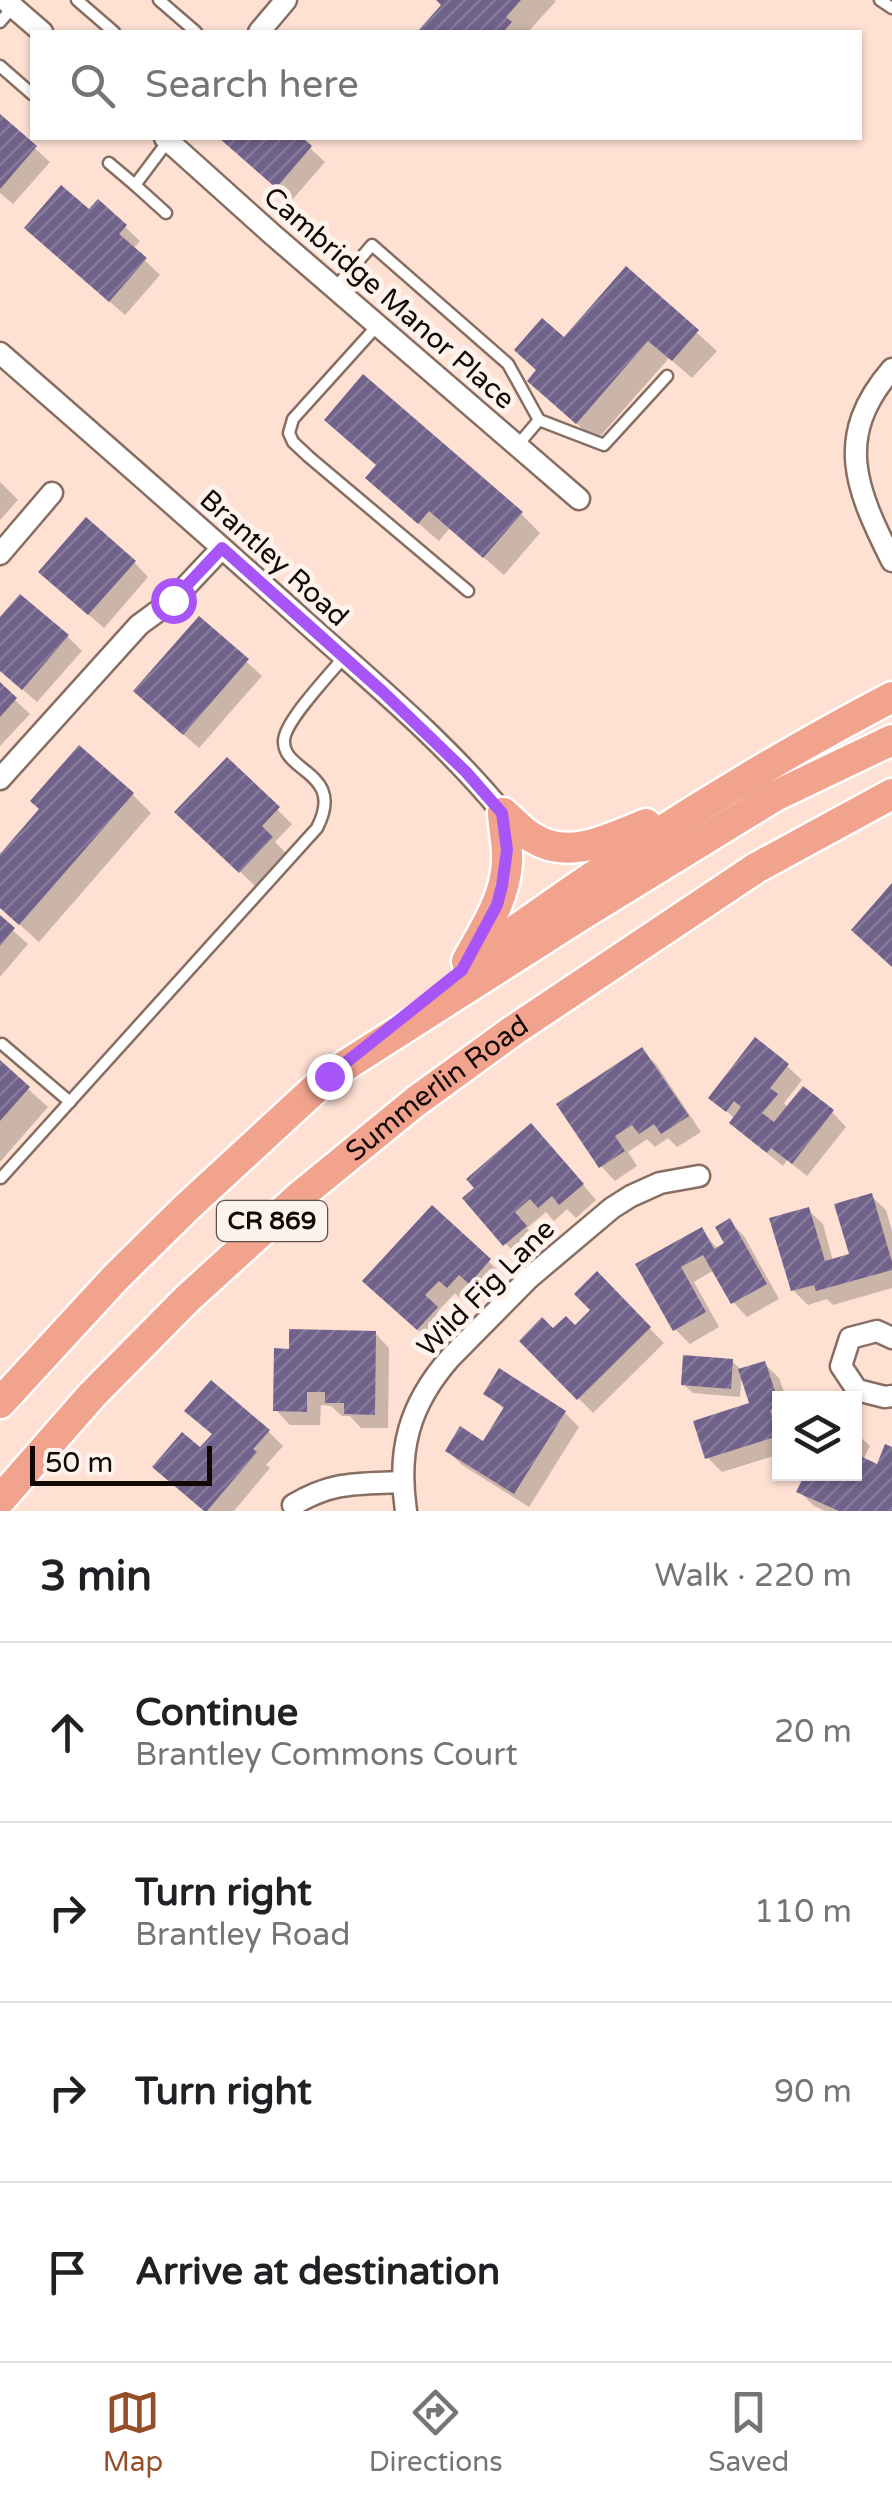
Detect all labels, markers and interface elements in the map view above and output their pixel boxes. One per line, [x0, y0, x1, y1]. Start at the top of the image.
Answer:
search box [30, 30, 862, 140]
icon: search [65, 58, 120, 113]
text: Search here [145, 62, 359, 108]
street label: Cambridge Manor Place [256, 180, 522, 416]
street label: Brantley Road [193, 482, 355, 634]
route start [151, 578, 197, 624]
street label: Summerlin Road [339, 1008, 535, 1169]
route end [307, 1054, 353, 1100]
road number: CR 869 [217, 1201, 327, 1241]
street label: Wild Fig Lane [410, 1212, 562, 1364]
map controls [772, 1391, 862, 1481]
button: layers [772, 1391, 862, 1481]
scale bar [30, 1441, 212, 1486]
text: 50 m [45, 1446, 113, 1480]
text: 3 min [40, 1551, 152, 1602]
text: Walk · 220 m [655, 1557, 852, 1595]
text: Continue [135, 1690, 298, 1736]
icon: ahead [40, 1705, 95, 1760]
text: 20 m [774, 1713, 852, 1751]
text: Brantley Commons Court [135, 1736, 518, 1774]
text: Turn right [135, 1870, 312, 1916]
icon: right [40, 1885, 95, 1940]
text: 110 m [754, 1893, 852, 1931]
text: Brantley Road [135, 1916, 350, 1954]
icon: right [40, 2065, 95, 2120]
text: Turn right [135, 2069, 312, 2115]
text: 90 m [774, 2073, 852, 2111]
icon: arrive [40, 2245, 95, 2300]
text: Arrive at destination [135, 2249, 500, 2295]
tab: Map [103, 2385, 163, 2479]
tab: Directions [369, 2385, 503, 2479]
tab: Saved [708, 2385, 789, 2479]

